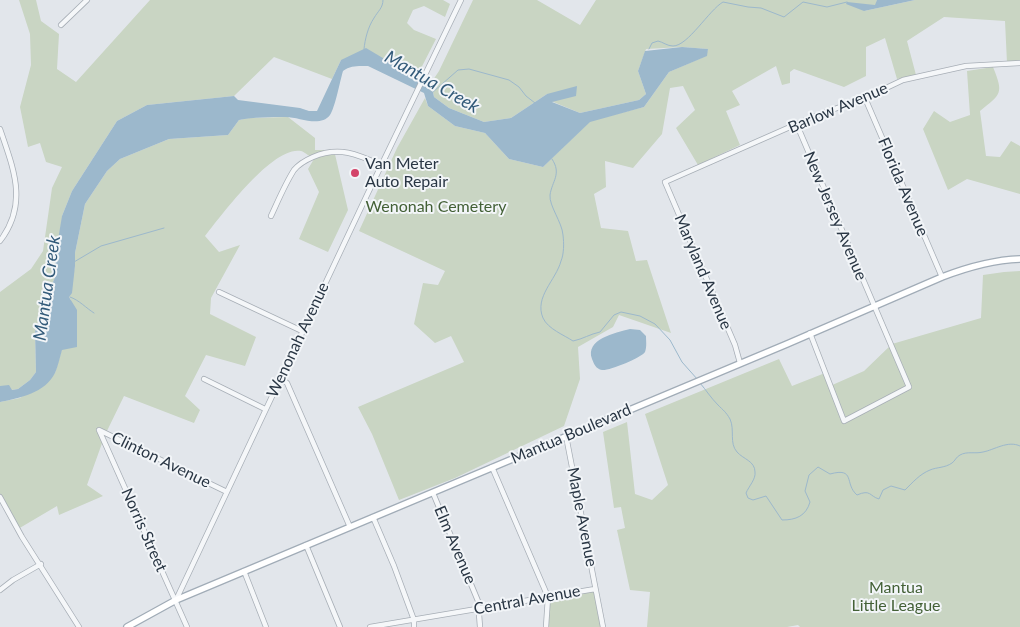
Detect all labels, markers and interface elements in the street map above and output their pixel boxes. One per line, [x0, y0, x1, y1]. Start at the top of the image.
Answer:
water label: Mantua Creek [381, 46, 483, 118]
street label: Barlow Avenue [785, 78, 891, 138]
street label: Florida Avenue [874, 135, 932, 239]
street label: New Jersey Avenue [799, 149, 871, 283]
place label: Van Meter Auto Repair [365, 154, 448, 192]
marker: Van Meter Auto Repair [349, 167, 361, 179]
park label: Wenonah Cemetery [366, 197, 506, 217]
street label: Maryland Avenue [670, 211, 736, 333]
water label: Mantua Creek [29, 234, 65, 342]
street label: Wenonah Avenue [263, 279, 333, 401]
street label: Mantua Boulevard [508, 400, 634, 468]
street label: Clinton Avenue [108, 428, 214, 492]
street label: Maple Avenue [563, 466, 601, 568]
street label: Norris Street [117, 485, 171, 575]
street label: Elm Avenue [430, 503, 480, 587]
park label: Mantua Little League [851, 578, 941, 616]
street label: Central Avenue [472, 581, 582, 619]

